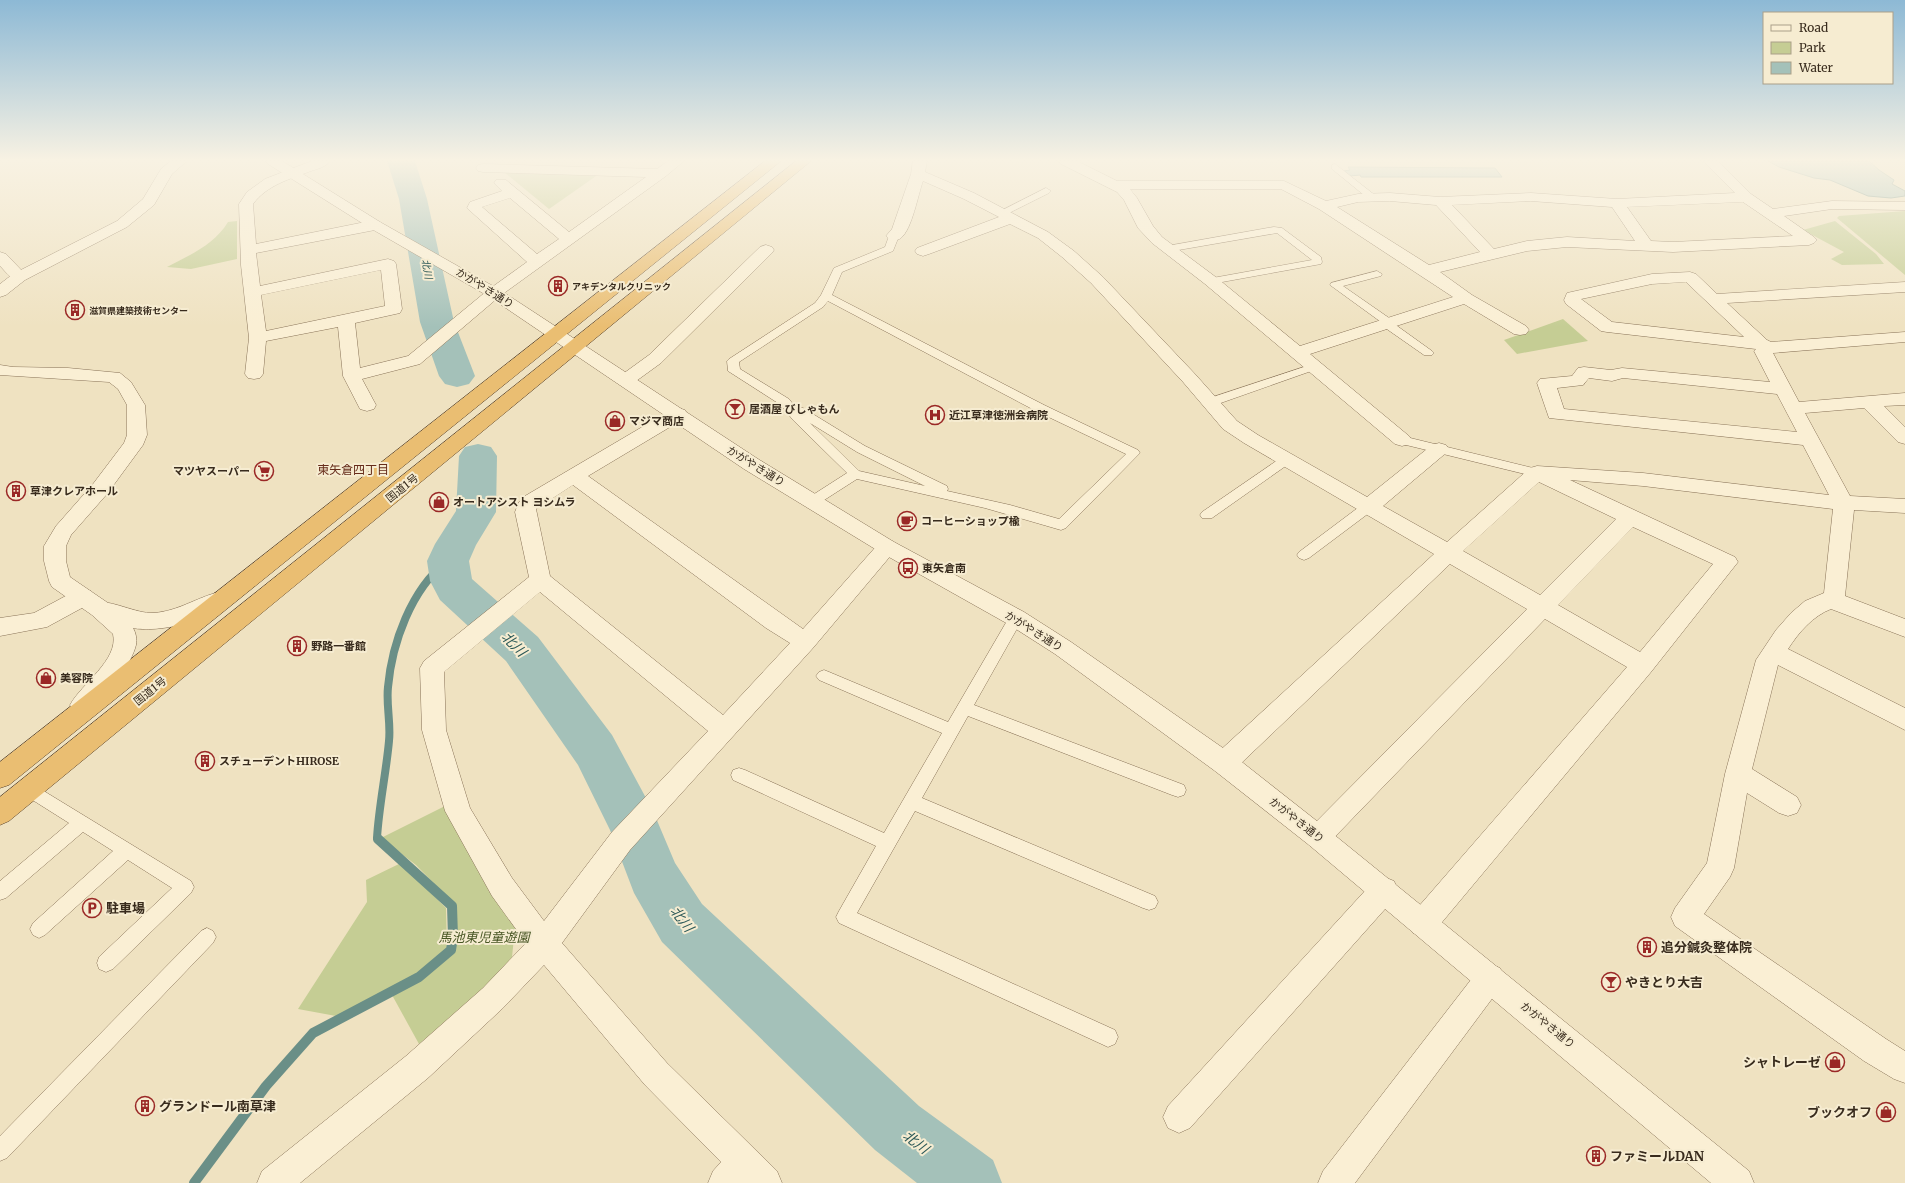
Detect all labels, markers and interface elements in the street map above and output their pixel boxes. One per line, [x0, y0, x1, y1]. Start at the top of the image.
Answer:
legend [1763, 12, 1893, 84]
text: Road [1799, 20, 1828, 35]
text: Park [1799, 40, 1826, 55]
text: Water [1798, 60, 1834, 75]
water label: 北川 [419, 258, 435, 281]
street label: かがやき通り [453, 265, 517, 311]
building icon: アキデンタルクリニック [547, 275, 569, 297]
place label: アキデンタルクリニック [572, 281, 671, 292]
building icon: 滋賀県建築技術センター [64, 299, 86, 321]
place label: 滋賀県建築技術センター [89, 305, 188, 316]
bar icon: 居酒屋 びしゃもん [724, 398, 746, 420]
place label: 居酒屋 びしゃもん [749, 402, 840, 416]
hospital icon: 近江草津徳洲会病院 [924, 404, 946, 426]
place label: 近江草津徳洲会病院 [949, 408, 1048, 422]
shop icon: マジマ商店 [604, 410, 626, 432]
place label: マジマ商店 [629, 414, 684, 428]
street label: かがやき通り [724, 443, 788, 489]
supermarket icon: マツヤスーパー [253, 460, 275, 482]
district label: 東矢倉四丁目 [317, 462, 389, 477]
place label: マツヤスーパー [173, 464, 250, 478]
street label: 国道1号 [383, 471, 421, 505]
building icon: 草津クレアホール [5, 480, 27, 502]
place label: 草津クレアホール [30, 484, 118, 498]
shop icon: オートアシスト ヨシムラ [428, 491, 450, 513]
place label: オートアシスト ヨシムラ [453, 495, 576, 509]
cafe icon: コーヒーショップ楡 [896, 510, 918, 532]
place label: コーヒーショップ楡 [921, 514, 1020, 528]
bus stop icon: 東矢倉南 [897, 557, 919, 579]
place label: 東矢倉南 [922, 561, 966, 575]
street label: かがやき通り [1002, 608, 1066, 654]
water label: 北川 [498, 628, 532, 662]
building icon: 野路一番館 [286, 635, 308, 657]
place label: 野路一番館 [311, 639, 366, 653]
shop icon: 美容院 [35, 667, 57, 689]
place label: 美容院 [60, 671, 93, 685]
street label: 国道1号 [131, 674, 169, 708]
building icon: スチューデントHIROSE [194, 750, 216, 772]
place label: スチューデントHIROSE [219, 754, 340, 768]
street label: かがやき通り [1267, 794, 1327, 846]
parking icon: 駐車場 [81, 897, 103, 919]
place label: 駐車場 [106, 900, 145, 917]
water label: 北川 [666, 902, 699, 937]
park label: 馬池東児童遊園 [438, 929, 531, 946]
building icon: 追分鍼灸整体院 [1636, 936, 1658, 958]
place label: 追分鍼灸整体院 [1661, 939, 1752, 956]
bar icon: やきとり大吉 [1600, 971, 1622, 993]
place label: やきとり大吉 [1625, 974, 1703, 991]
street label: かがやき通り [1518, 999, 1578, 1051]
shop icon: シャトレーゼ [1824, 1051, 1846, 1073]
place label: シャトレーゼ [1743, 1054, 1821, 1071]
building icon: グランドール南草津 [134, 1095, 156, 1117]
place label: グランドール南草津 [159, 1098, 276, 1115]
shop icon: ブックオフ [1875, 1101, 1897, 1123]
place label: ブックオフ [1807, 1104, 1872, 1121]
water label: 北川 [899, 1126, 934, 1159]
building icon: ファミールDAN [1585, 1145, 1607, 1167]
place label: ファミールDAN [1610, 1148, 1705, 1165]

